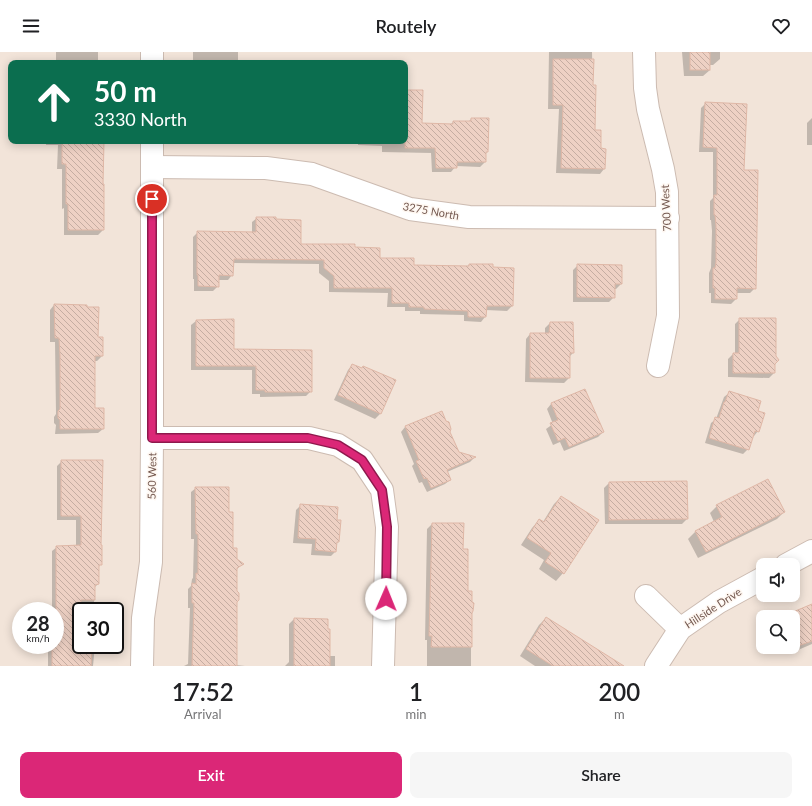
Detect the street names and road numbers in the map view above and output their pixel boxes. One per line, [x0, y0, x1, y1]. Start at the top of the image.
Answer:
street label: 700 West [658, 184, 673, 232]
street label: 3275 North [402, 199, 460, 222]
street label: 560 West [145, 452, 158, 500]
street label: Hillside Drive [682, 584, 743, 631]

